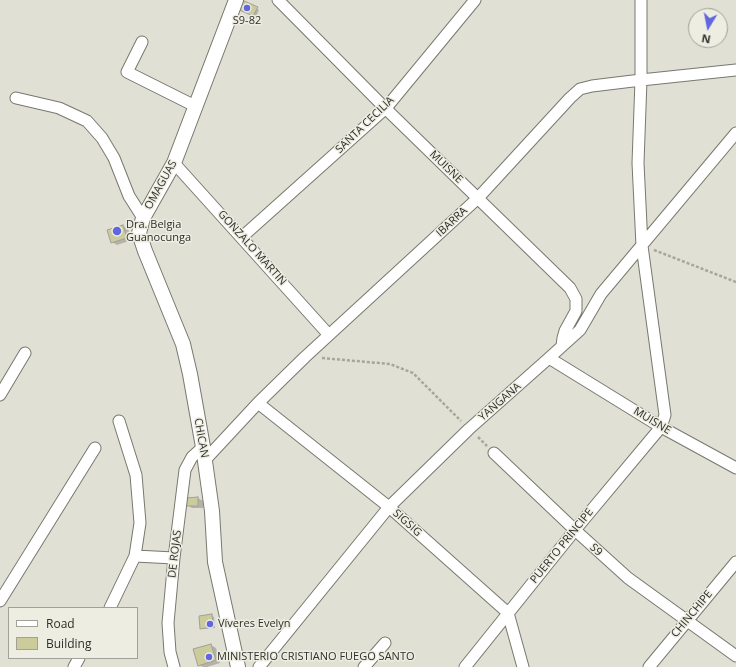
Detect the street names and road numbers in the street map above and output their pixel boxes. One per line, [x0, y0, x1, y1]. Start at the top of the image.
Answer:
street label: SANTA CECILIA [333, 94, 397, 156]
street label: MUISNE [427, 148, 465, 186]
street label: OMAGUAS [142, 158, 180, 212]
street label: IBARRA [434, 204, 470, 240]
street label: GONZALO MARTIN [215, 208, 289, 288]
street label: YANGANA [476, 380, 524, 424]
street label: MUISNE [631, 405, 673, 437]
street label: CHICAN [191, 417, 211, 459]
street label: PUERTO PRINCIPE [528, 506, 596, 586]
street label: SIGSIG [390, 507, 424, 539]
street label: DE ROJAS [166, 529, 184, 579]
street label: S9 [587, 541, 605, 559]
street label: CHINCHIPE [669, 588, 715, 640]

